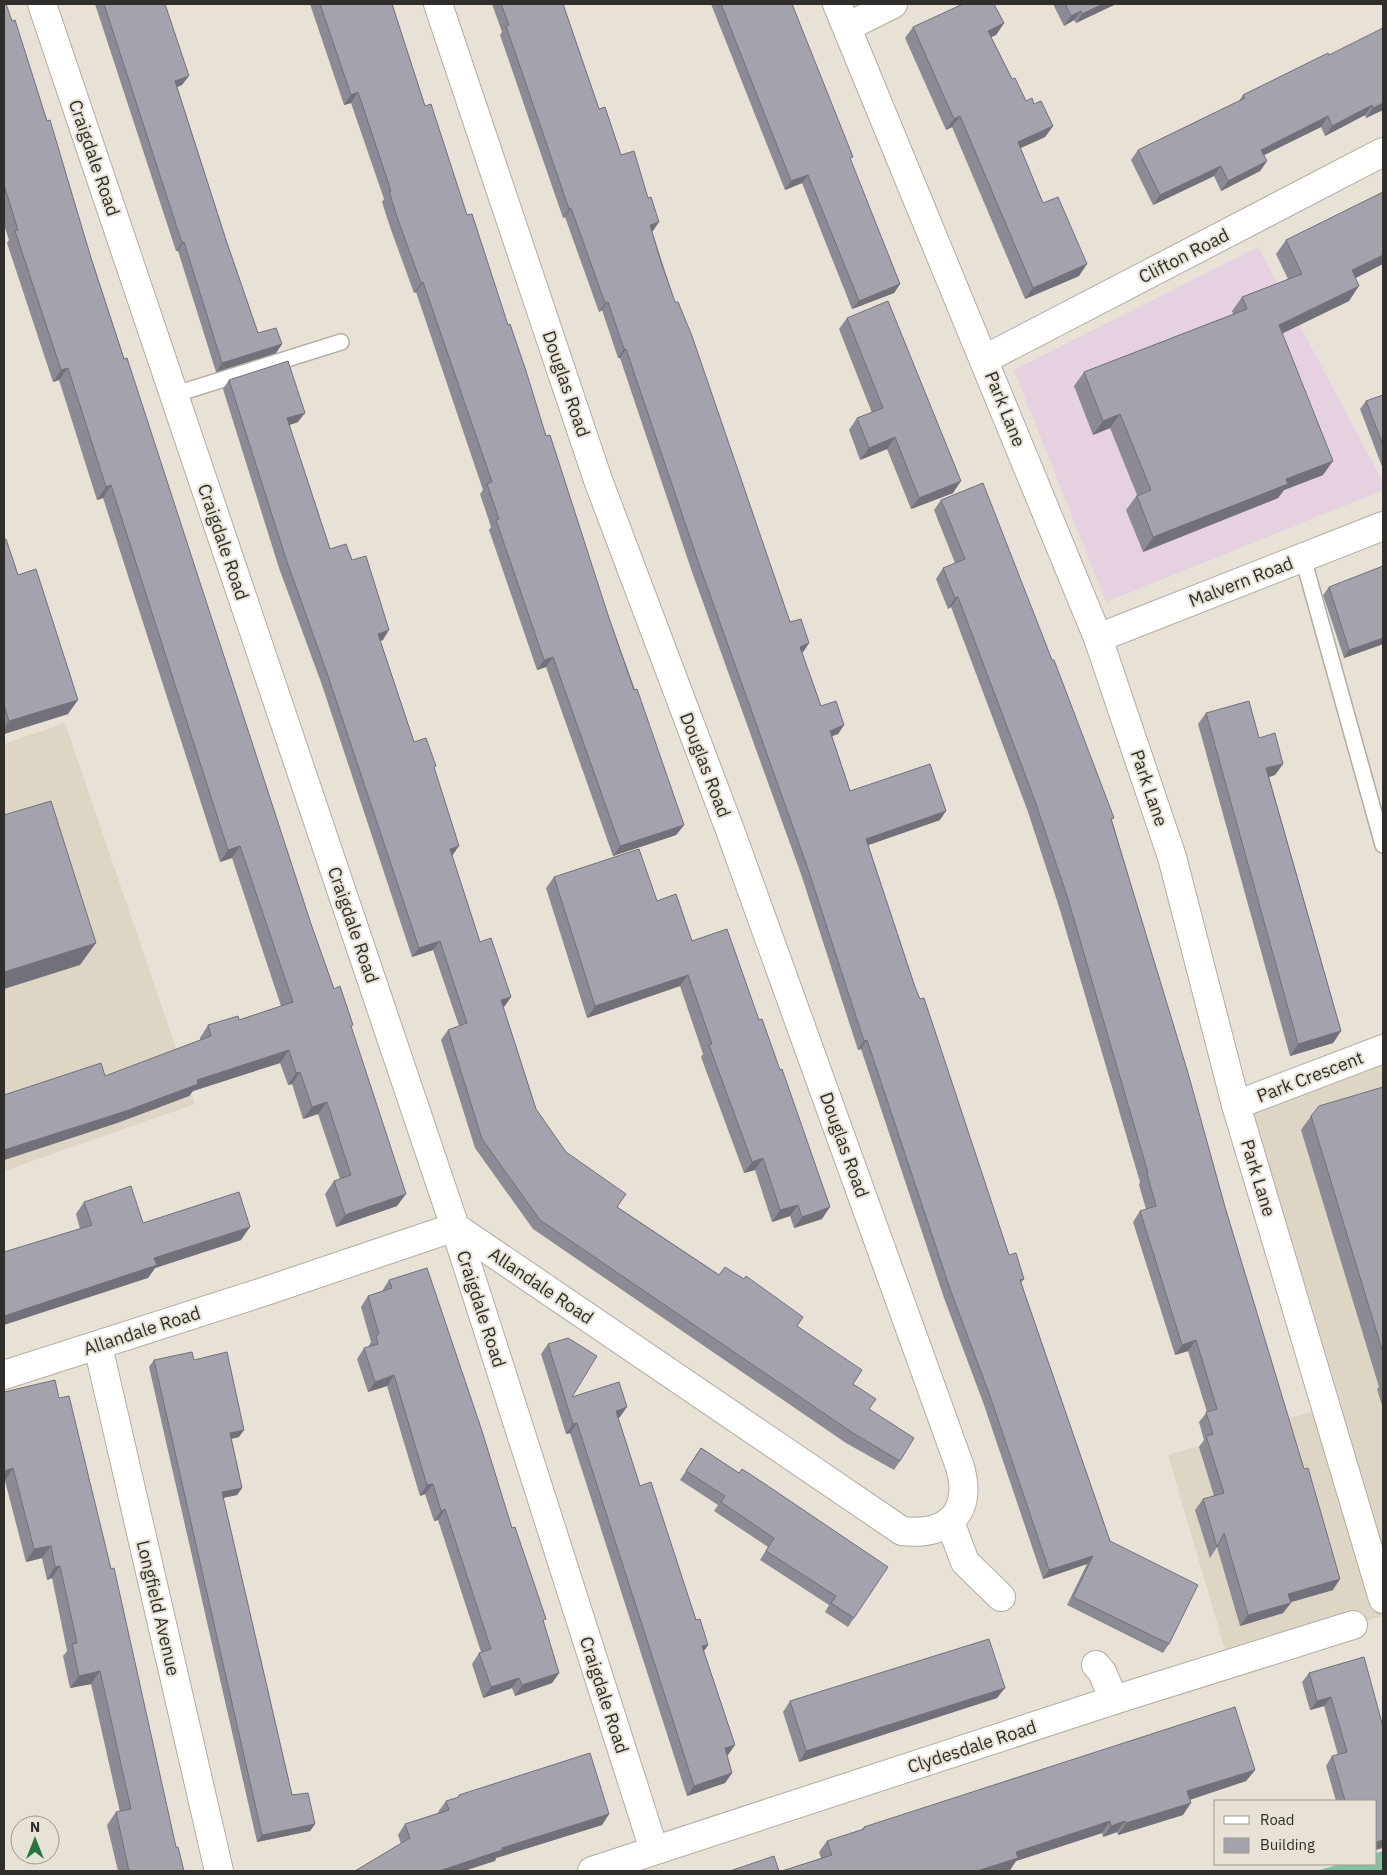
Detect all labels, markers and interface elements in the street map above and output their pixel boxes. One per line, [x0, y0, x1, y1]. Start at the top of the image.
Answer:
street label: Craigdale Road [64, 97, 125, 219]
street label: Clifton Road [1135, 223, 1233, 288]
street label: Douglas Road [538, 328, 595, 440]
street label: Park Lane [980, 368, 1031, 450]
street label: Craigdale Road [193, 481, 254, 603]
street label: Malvern Road [1185, 551, 1296, 612]
street label: Douglas Road [675, 709, 736, 821]
street label: Park Lane [1126, 747, 1173, 829]
street label: Craigdale Road [323, 864, 384, 986]
street label: Park Crescent [1253, 1046, 1366, 1107]
street label: Douglas Road [815, 1089, 874, 1201]
street label: Park Lane [1236, 1137, 1281, 1219]
street label: Allandale Road [484, 1242, 598, 1329]
street label: Craigdale Road [452, 1247, 511, 1370]
street label: Allandale Road [80, 1301, 203, 1360]
street label: Longfield Avenue [132, 1538, 185, 1678]
street label: Craigdale Road [575, 1633, 634, 1756]
street label: Clydesdale Road [904, 1715, 1039, 1778]
legend [1214, 1800, 1377, 1865]
text: Road [1260, 1810, 1295, 1829]
north arrow [10, 1815, 60, 1865]
text: N [30, 1818, 40, 1836]
text: Building [1260, 1835, 1315, 1854]

